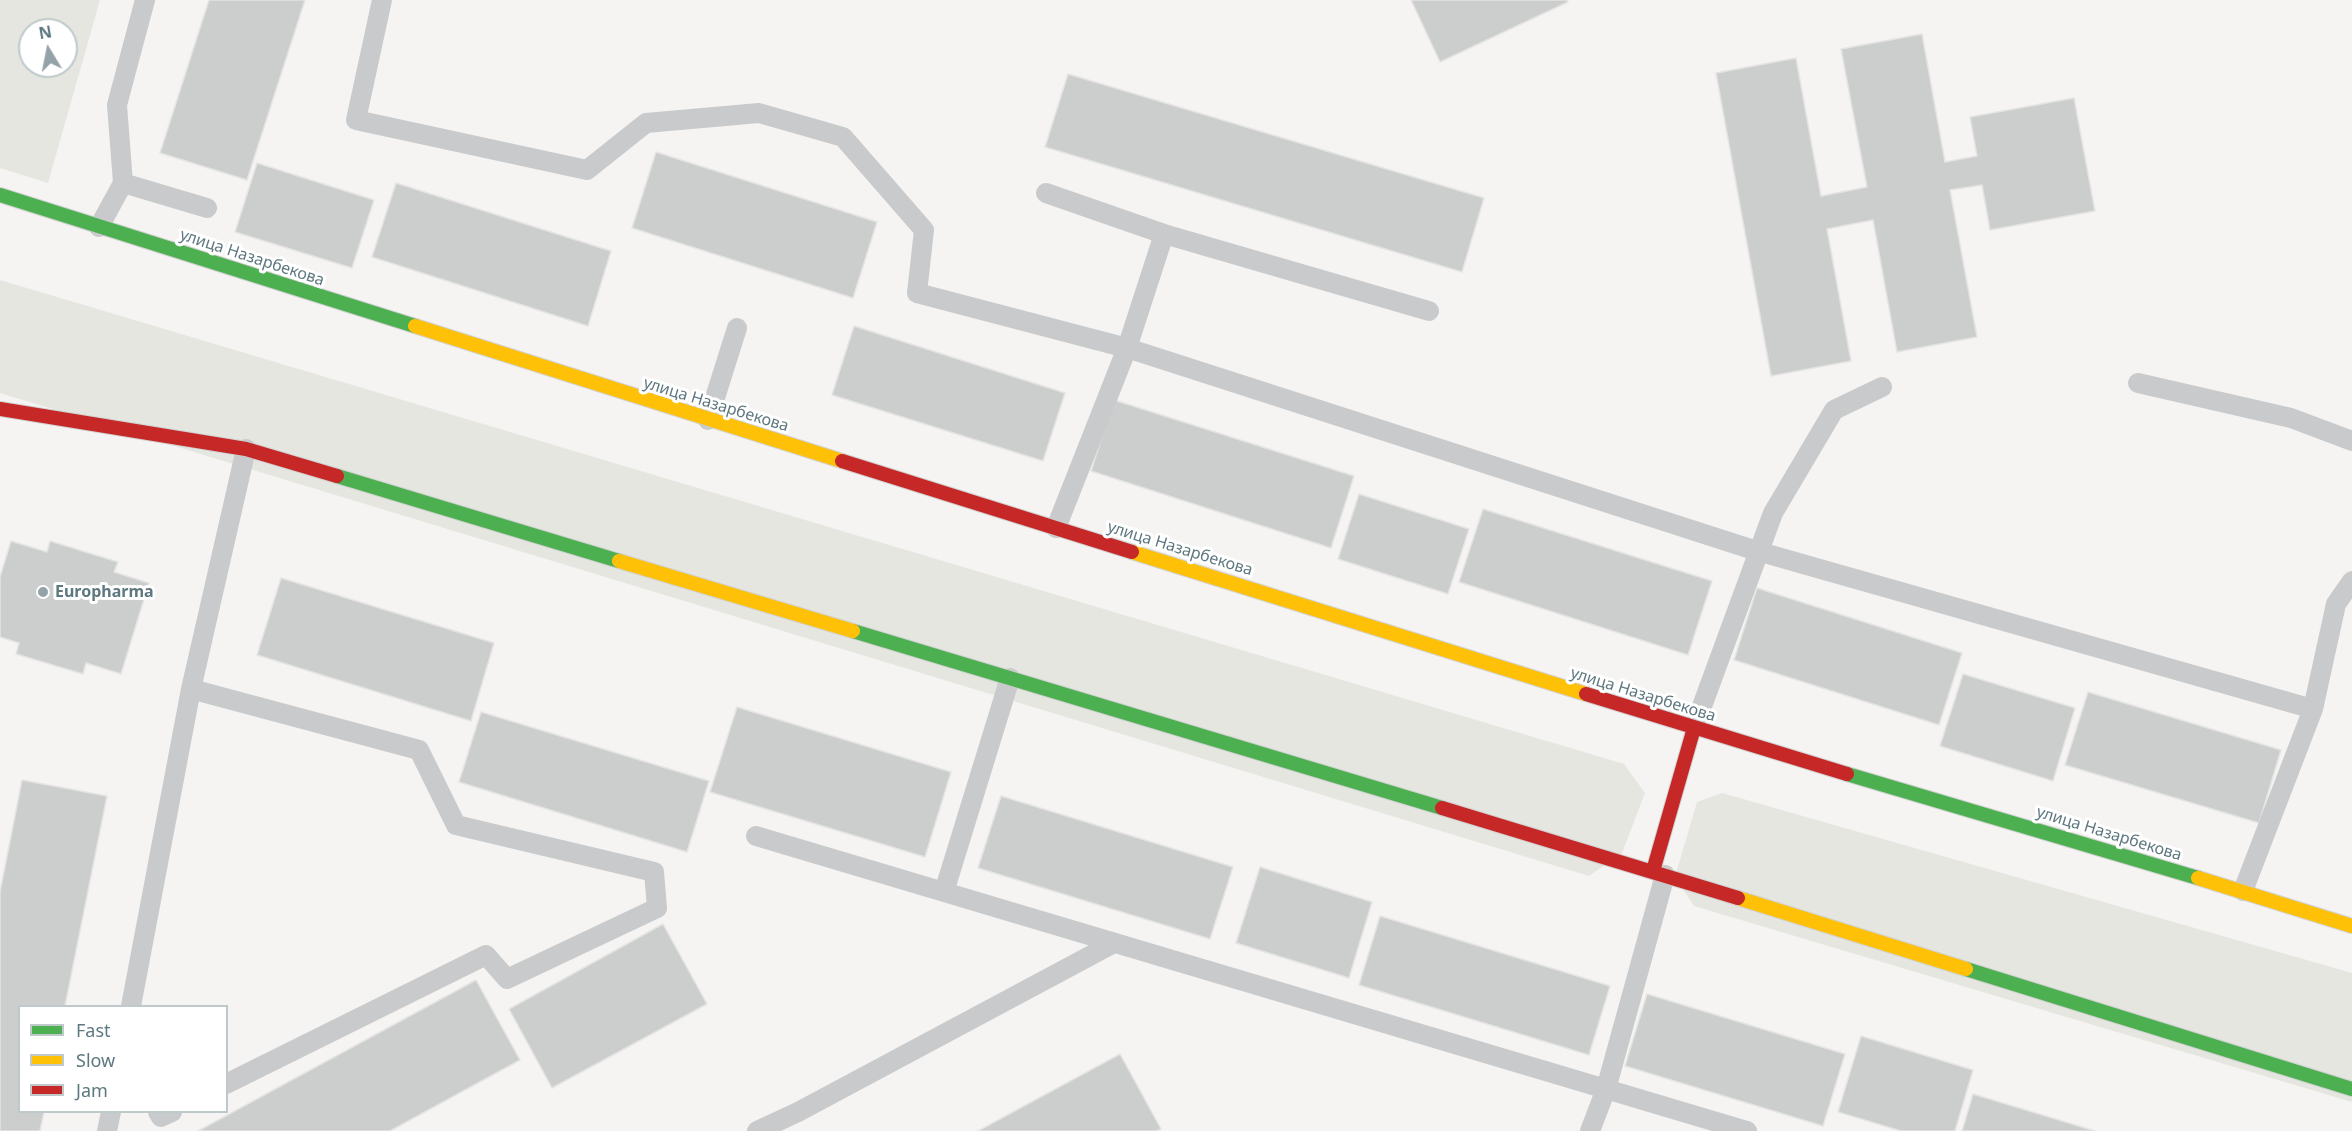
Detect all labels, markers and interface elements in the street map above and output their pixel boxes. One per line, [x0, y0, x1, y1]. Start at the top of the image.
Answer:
north arrow [18, 18, 78, 78]
text: N [37, 20, 54, 44]
street label: улица Назарбекова [177, 226, 327, 290]
street label: улица Назарбекова [641, 374, 791, 436]
street label: улица Назарбекова [1105, 518, 1255, 580]
place label: Europharma [55, 582, 154, 602]
marker: Europharma [36, 585, 50, 599]
street label: улица Назарбекова [1568, 664, 1718, 726]
street label: улица Назарбекова [2034, 803, 2184, 865]
legend [18, 1005, 228, 1113]
text: Fast [76, 1018, 111, 1042]
text: Slow [76, 1048, 115, 1072]
text: Jam [76, 1078, 108, 1102]

